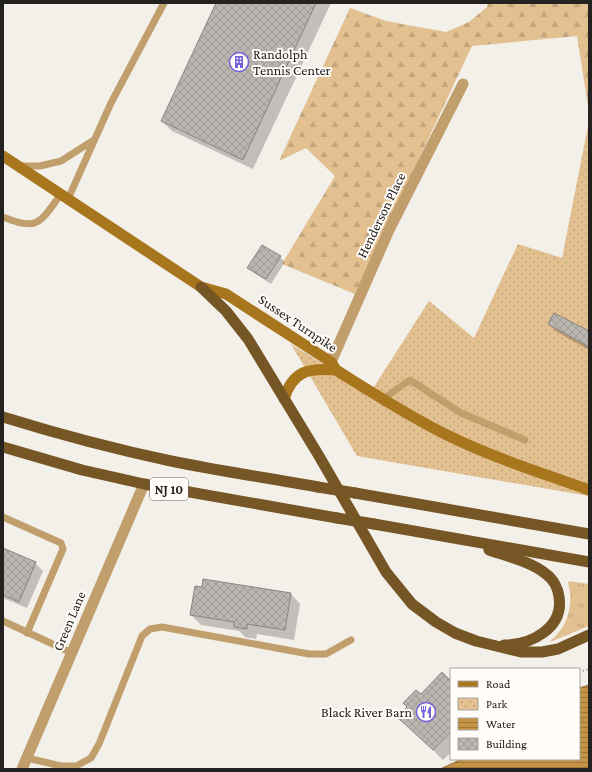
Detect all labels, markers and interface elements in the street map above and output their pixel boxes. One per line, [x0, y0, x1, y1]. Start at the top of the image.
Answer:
place label: Randolph Tennis Center [253, 46, 331, 78]
building icon: Randolph Tennis Center [228, 51, 250, 73]
street label: Henderson Place [353, 170, 409, 260]
street label: Sussex Turnpike [256, 291, 340, 355]
road number: NJ 10 [150, 478, 188, 500]
street label: Green Lane [49, 589, 89, 653]
legend [450, 668, 580, 760]
text: Road [486, 677, 511, 691]
text: Park [486, 697, 508, 711]
restaurant icon: Black River Barn [415, 701, 437, 723]
place label: Black River Barn [321, 704, 412, 720]
text: Water [486, 717, 516, 731]
text: Building [486, 737, 527, 751]

